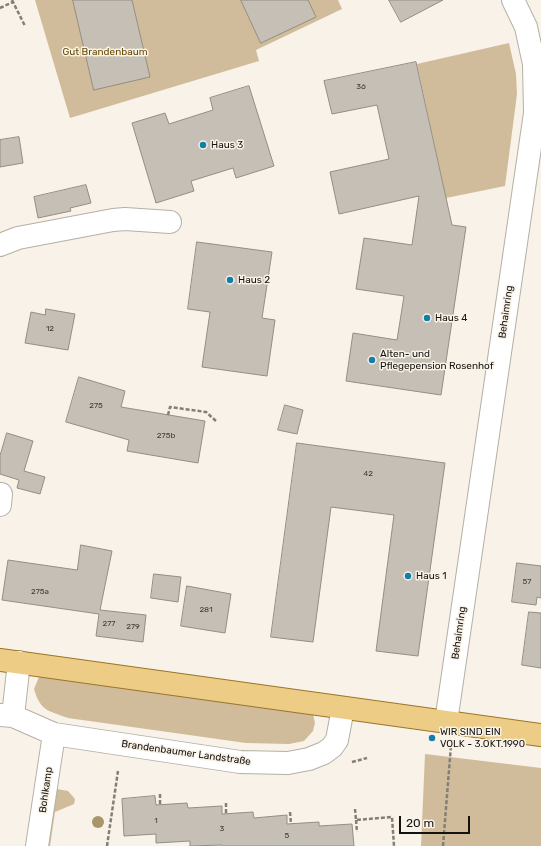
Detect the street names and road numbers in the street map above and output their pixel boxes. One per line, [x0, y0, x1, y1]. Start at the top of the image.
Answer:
street label: Behaimring [496, 285, 516, 339]
street label: Behaimring [449, 606, 469, 660]
street label: Brandenbaumer Landstraße [120, 738, 252, 768]
street label: Bohlkamp [37, 766, 55, 814]

